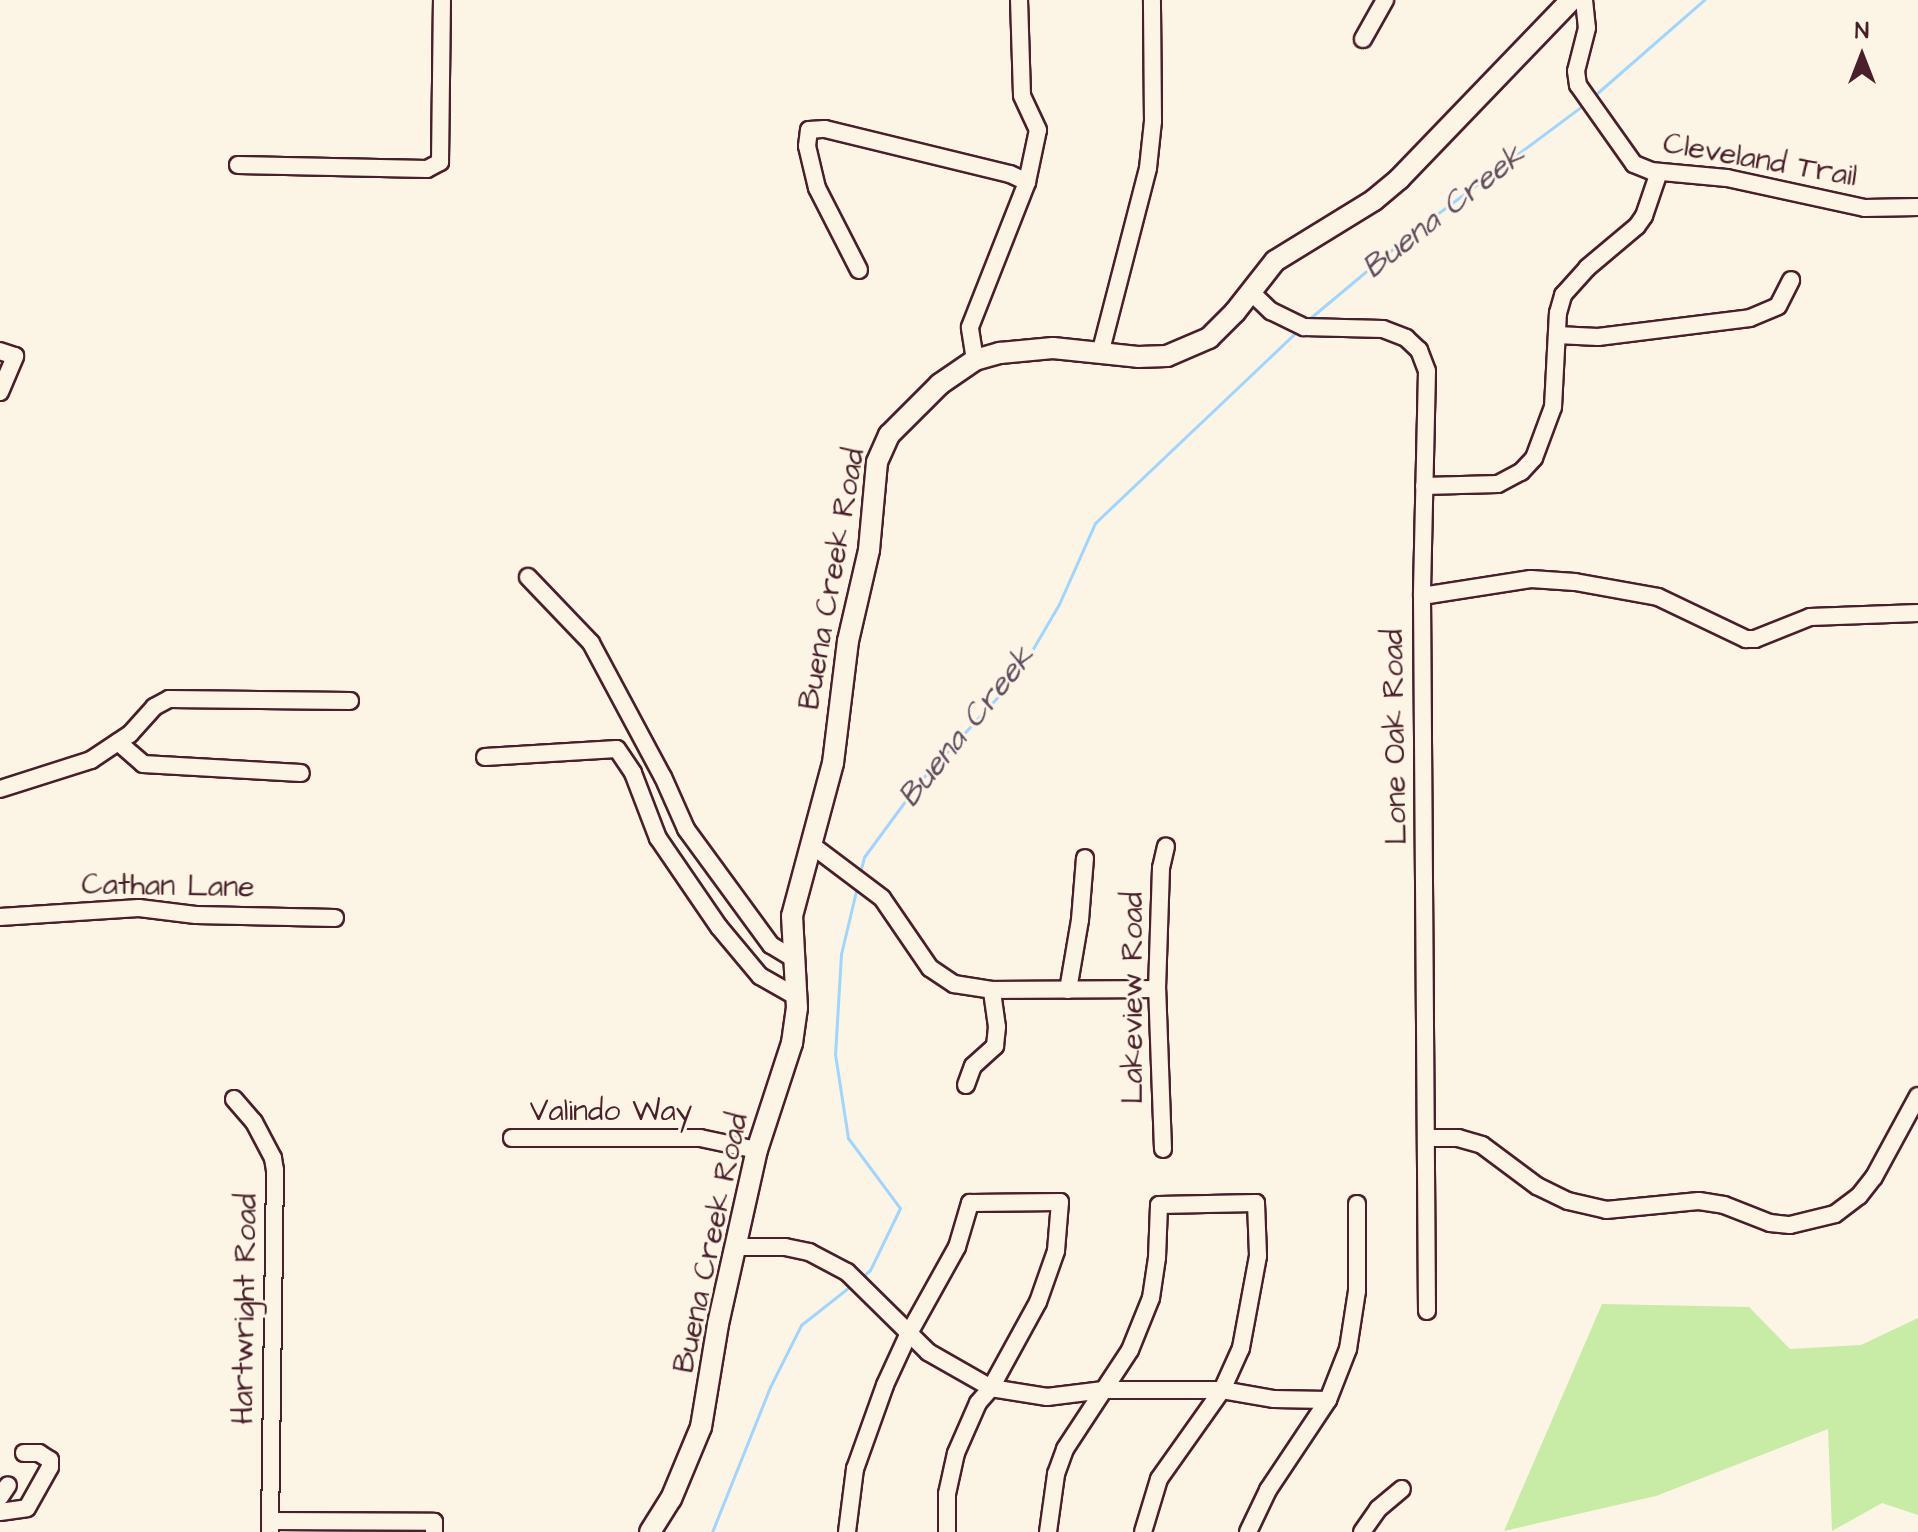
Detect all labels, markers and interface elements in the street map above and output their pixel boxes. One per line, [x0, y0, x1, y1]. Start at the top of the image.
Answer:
north arrow [1822, 16, 1902, 96]
text: N [1855, 16, 1869, 47]
street label: Cleveland Trail [1660, 125, 1860, 195]
water label: Buena Creek [1355, 137, 1533, 287]
street label: Buena Creek Road [791, 446, 873, 712]
street label: Lone Oak Road [1375, 629, 1415, 845]
water label: Buena Creek [890, 639, 1044, 815]
street label: Cathan Lane [81, 866, 255, 906]
street label: Lakeview Road [1115, 892, 1151, 1104]
street label: Valindo Way [530, 1093, 692, 1129]
street label: Buena Creek Road [666, 1110, 756, 1376]
street label: Hartwright Road [225, 1193, 265, 1425]

